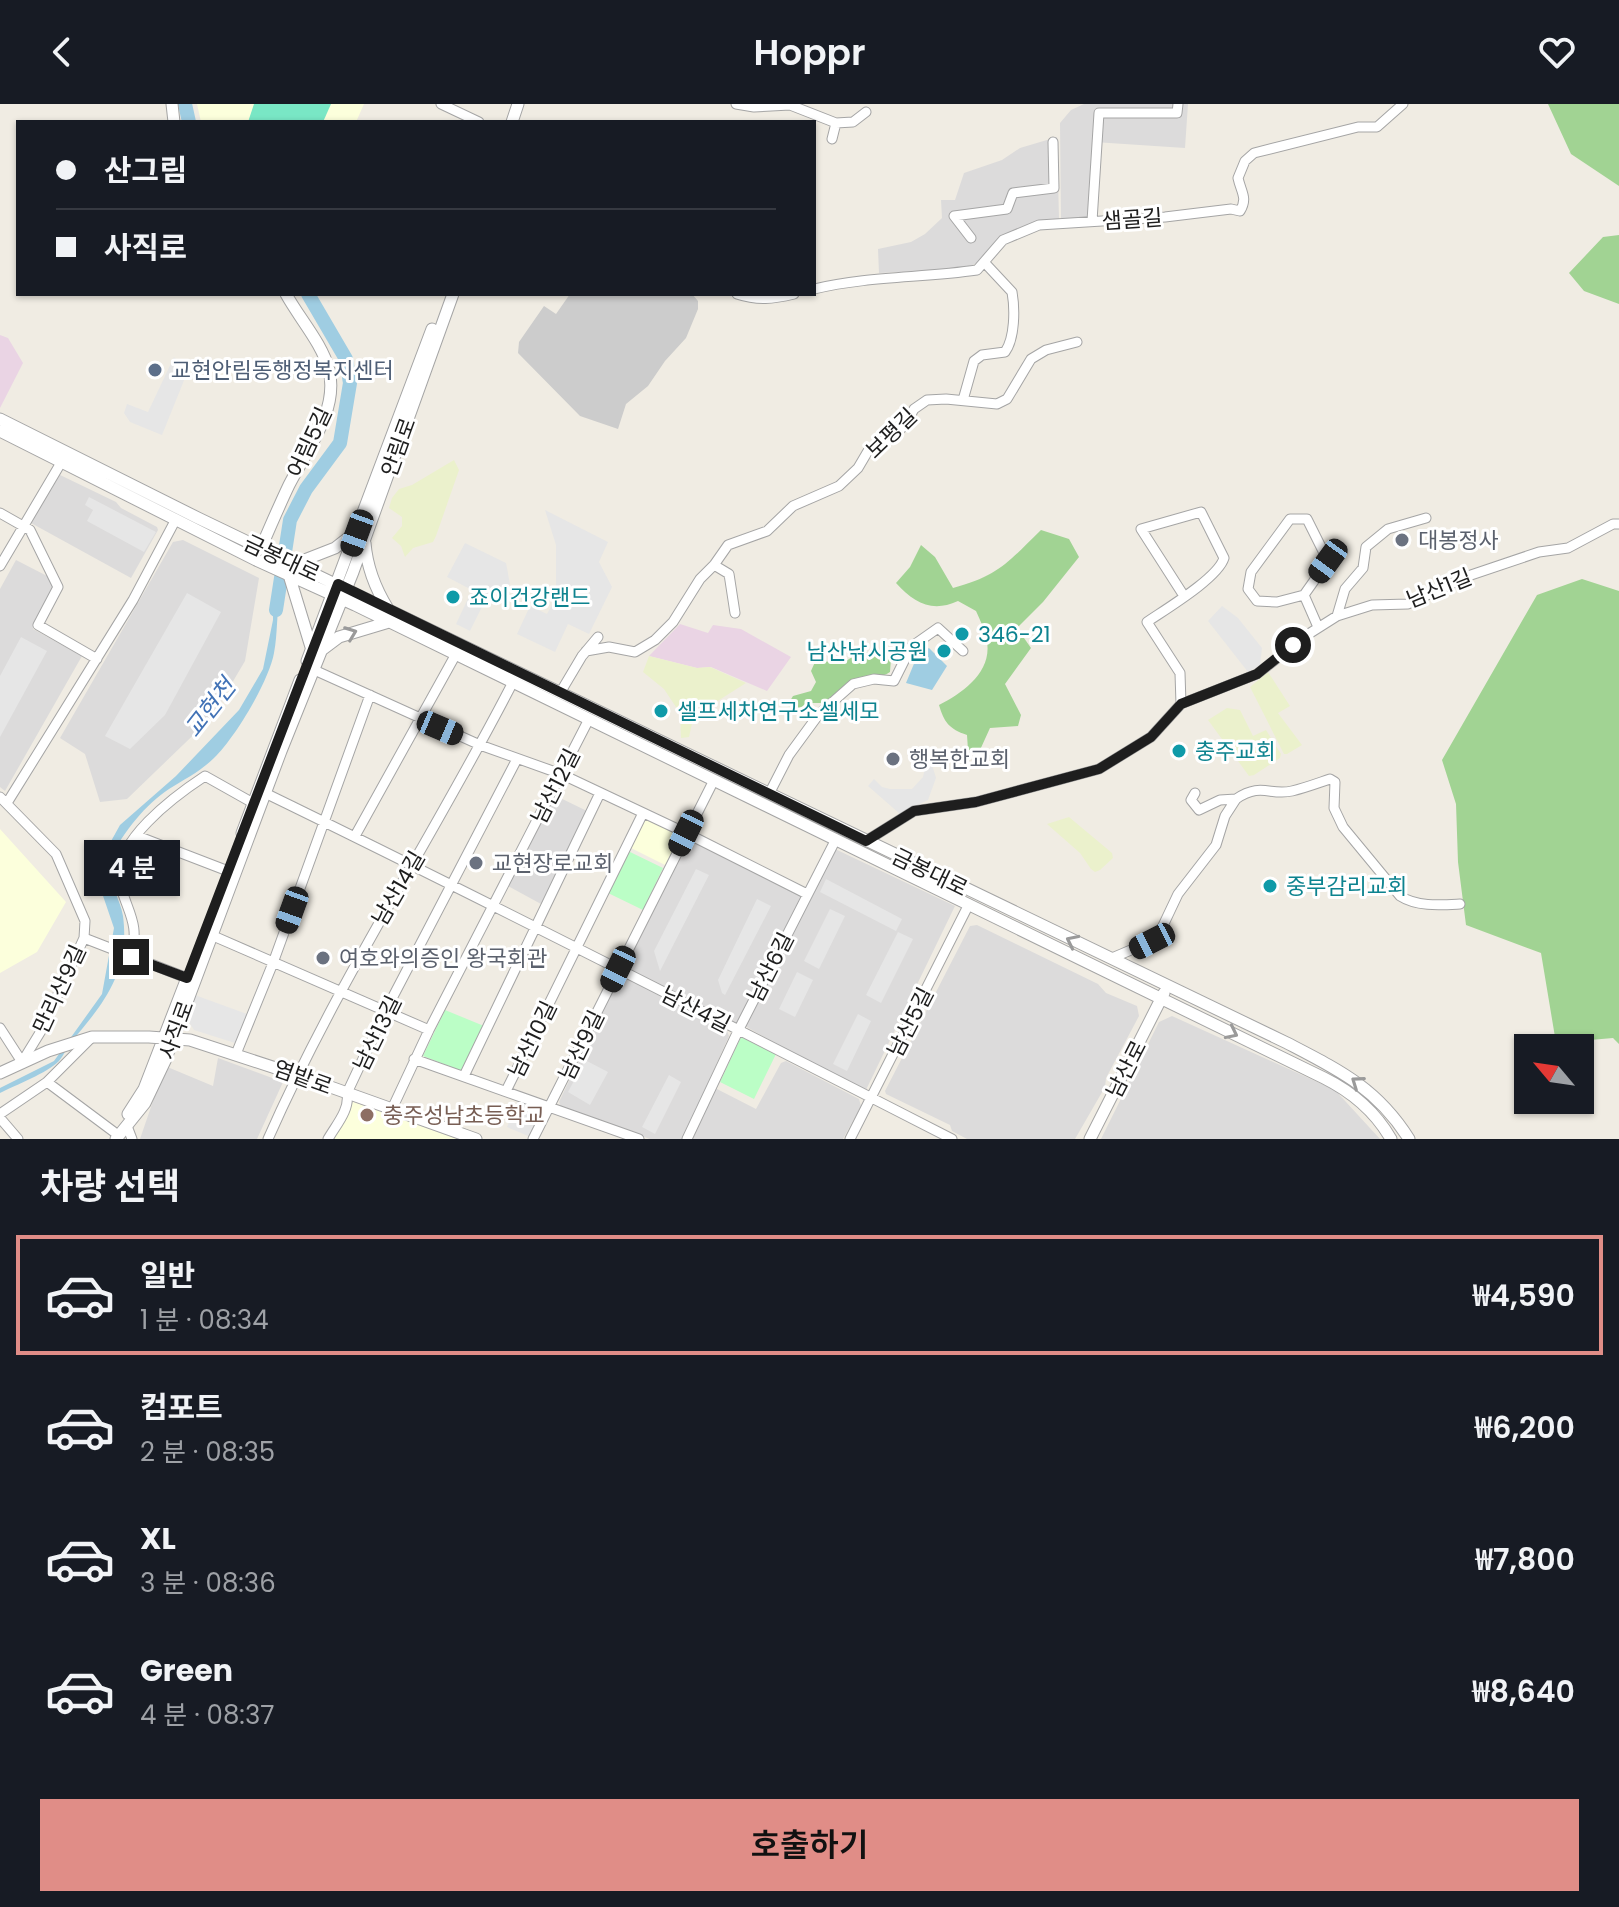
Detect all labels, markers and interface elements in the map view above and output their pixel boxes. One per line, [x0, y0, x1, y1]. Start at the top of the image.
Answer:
text: Hoppr [753, 27, 866, 78]
icon: back [40, 30, 84, 74]
icon: heart [1535, 30, 1579, 74]
text: 산그림 [104, 149, 187, 192]
street label: 샘골길 [1101, 202, 1163, 237]
text: 사직로 [104, 226, 187, 269]
place label: 교현안림동행정복지센터 [171, 355, 394, 386]
marker: 교현안림동행정복지센터 [146, 361, 164, 379]
street label: 보평길 [859, 401, 924, 466]
street label: 어림5길 [280, 402, 339, 483]
street label: 안림로 [374, 413, 423, 481]
car [338, 506, 376, 560]
place label: 대봉정사 [1418, 525, 1499, 556]
street label: 금봉대로 [239, 527, 325, 590]
marker: 대봉정사 [1393, 531, 1411, 549]
car [1304, 535, 1352, 587]
street label: 남산1길 [1402, 561, 1476, 616]
place label: 죠이건강랜드 [469, 582, 590, 613]
marker: 죠이건강랜드 [444, 588, 462, 606]
place label: 346-21 [978, 619, 1051, 650]
marker: 346-21 [953, 625, 971, 643]
one-way arrow [343, 626, 357, 643]
route start [1275, 627, 1311, 663]
place label: 남산낚시공원 [807, 636, 928, 667]
marker: 남산낚시공원 [935, 642, 953, 660]
water label: 교현천 [176, 669, 245, 744]
place label: 셀프세차연구소셀세모 [677, 696, 879, 727]
marker: 셀프세차연구소셀세모 [652, 702, 670, 720]
car [413, 708, 467, 748]
place label: 충주교회 [1195, 736, 1276, 767]
marker: 충주교회 [1170, 742, 1188, 760]
street label: 남산12길 [523, 743, 588, 829]
place label: 행복한교회 [909, 744, 1010, 775]
marker: 행복한교회 [884, 750, 902, 768]
car [665, 806, 707, 860]
callout: 4 분 [83, 841, 179, 897]
street label: 금봉대로 [887, 841, 973, 904]
street label: 남산14길 [365, 845, 432, 931]
place label: 교현장로교회 [492, 848, 613, 879]
text: 4 분 [108, 850, 156, 886]
marker: 교현장로교회 [467, 854, 485, 872]
place label: 중부감리교회 [1286, 871, 1407, 902]
marker: 중부감리교회 [1261, 877, 1279, 895]
car [273, 883, 311, 937]
car [1125, 919, 1179, 963]
street label: 남산6길 [740, 927, 801, 1008]
one-way arrow [1065, 935, 1080, 951]
route end [113, 939, 149, 975]
street label: 만리산9길 [25, 940, 94, 1039]
car [597, 942, 639, 996]
place label: 여호와의증인 왕국회관 [339, 943, 547, 974]
marker: 여호와의증인 왕국회관 [314, 949, 332, 967]
street label: 남산4길 [656, 979, 736, 1040]
street label: 남산5길 [880, 982, 941, 1062]
street label: 남산13길 [346, 990, 409, 1076]
street label: 사직로 [152, 996, 201, 1064]
street label: 남산10길 [501, 996, 564, 1083]
street label: 남산9길 [551, 1005, 612, 1086]
one-way arrow [1223, 1023, 1238, 1039]
north arrow [1514, 1034, 1594, 1114]
map controls [1514, 1034, 1594, 1114]
street label: 남산로 [1099, 1035, 1154, 1103]
street label: 염밭로 [269, 1053, 337, 1102]
one-way arrow [1352, 1077, 1366, 1092]
place label: 충주성남초등학교 [383, 1100, 545, 1131]
marker: 충주성남초등학교 [358, 1106, 376, 1124]
text: 차량 선택 [40, 1161, 180, 1212]
text: 일반 [140, 1254, 195, 1297]
icon: car [44, 1259, 116, 1331]
text: ₩4,590 [1473, 1274, 1575, 1317]
text: 1 분 · 08:34 [140, 1302, 269, 1338]
text: 컴포트 [140, 1386, 223, 1429]
icon: car [44, 1391, 116, 1463]
text: ₩6,200 [1475, 1406, 1575, 1449]
text: 2 분 · 08:35 [140, 1434, 275, 1470]
text: XL [140, 1517, 176, 1560]
icon: car [44, 1523, 116, 1595]
text: ₩7,800 [1475, 1538, 1575, 1581]
text: 3 분 · 08:36 [140, 1565, 276, 1601]
text: Green [140, 1649, 233, 1692]
icon: car [44, 1655, 116, 1727]
text: ₩8,640 [1472, 1670, 1575, 1713]
text: 4 분 · 08:37 [140, 1697, 274, 1733]
button: 호출하기 [40, 1799, 1579, 1891]

